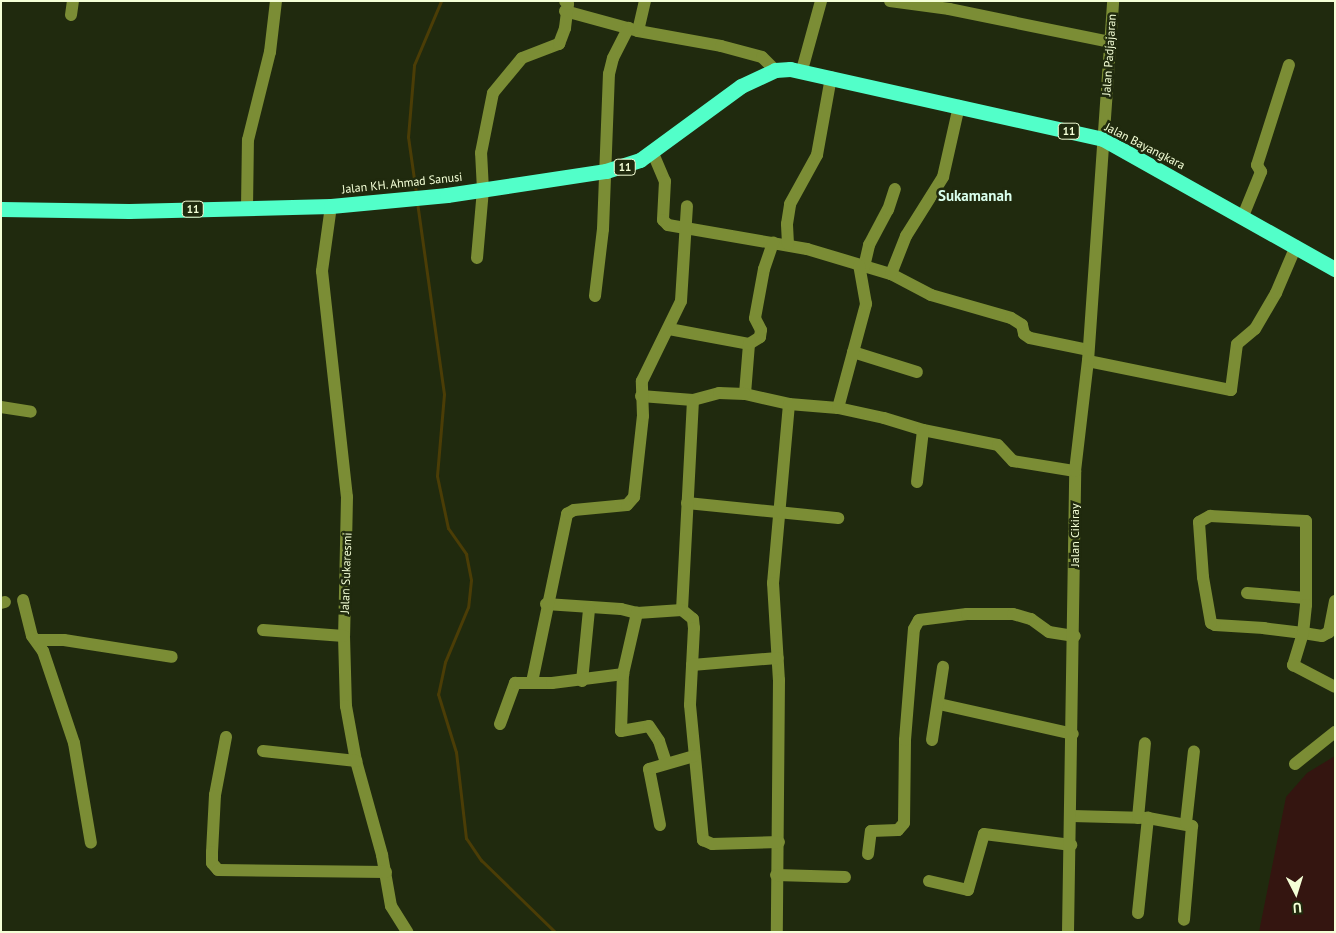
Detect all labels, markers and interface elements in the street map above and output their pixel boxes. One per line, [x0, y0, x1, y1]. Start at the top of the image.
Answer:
street label: Jalan Padjajaran [1099, 13, 1119, 97]
street label: Jalan Bayangkara [1103, 120, 1187, 172]
road number: 11 [1058, 122, 1080, 140]
road number: 11 [614, 158, 636, 176]
street label: Jalan KH. Ahmad Sanusi [340, 169, 464, 197]
district label: Sukamanah [938, 187, 1012, 205]
road number: 11 [182, 200, 204, 218]
street label: Jalan Cikiray [1068, 503, 1082, 567]
street label: Jalan Sukaresmi [337, 532, 355, 614]
north arrow [1271, 868, 1321, 918]
text: U [1292, 899, 1302, 917]

